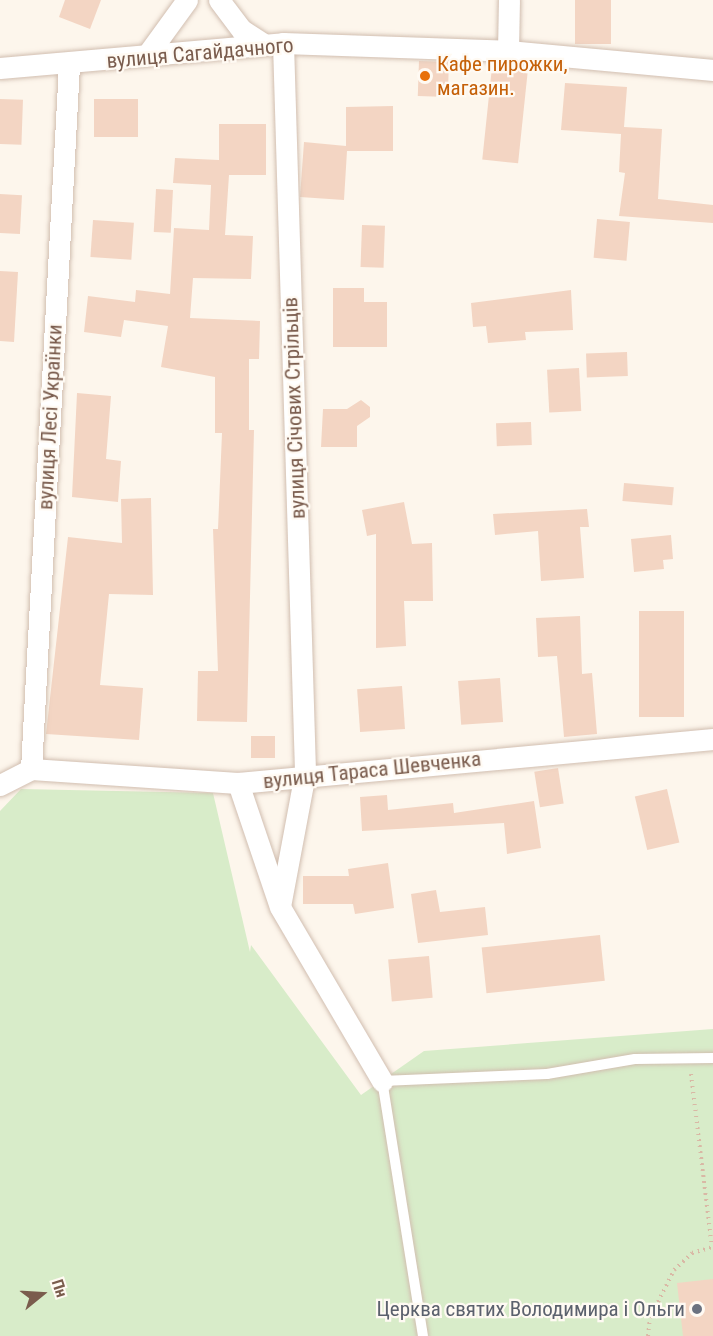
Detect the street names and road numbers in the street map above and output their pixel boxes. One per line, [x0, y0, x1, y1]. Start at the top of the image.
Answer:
street label: вулиця Сагайдачного [105, 32, 295, 74]
street label: вулиця Січових Стрільців [278, 297, 310, 519]
street label: вулиця Лесі Українки [33, 324, 67, 510]
street label: вулиця Тараса Шевченка [262, 746, 482, 794]

